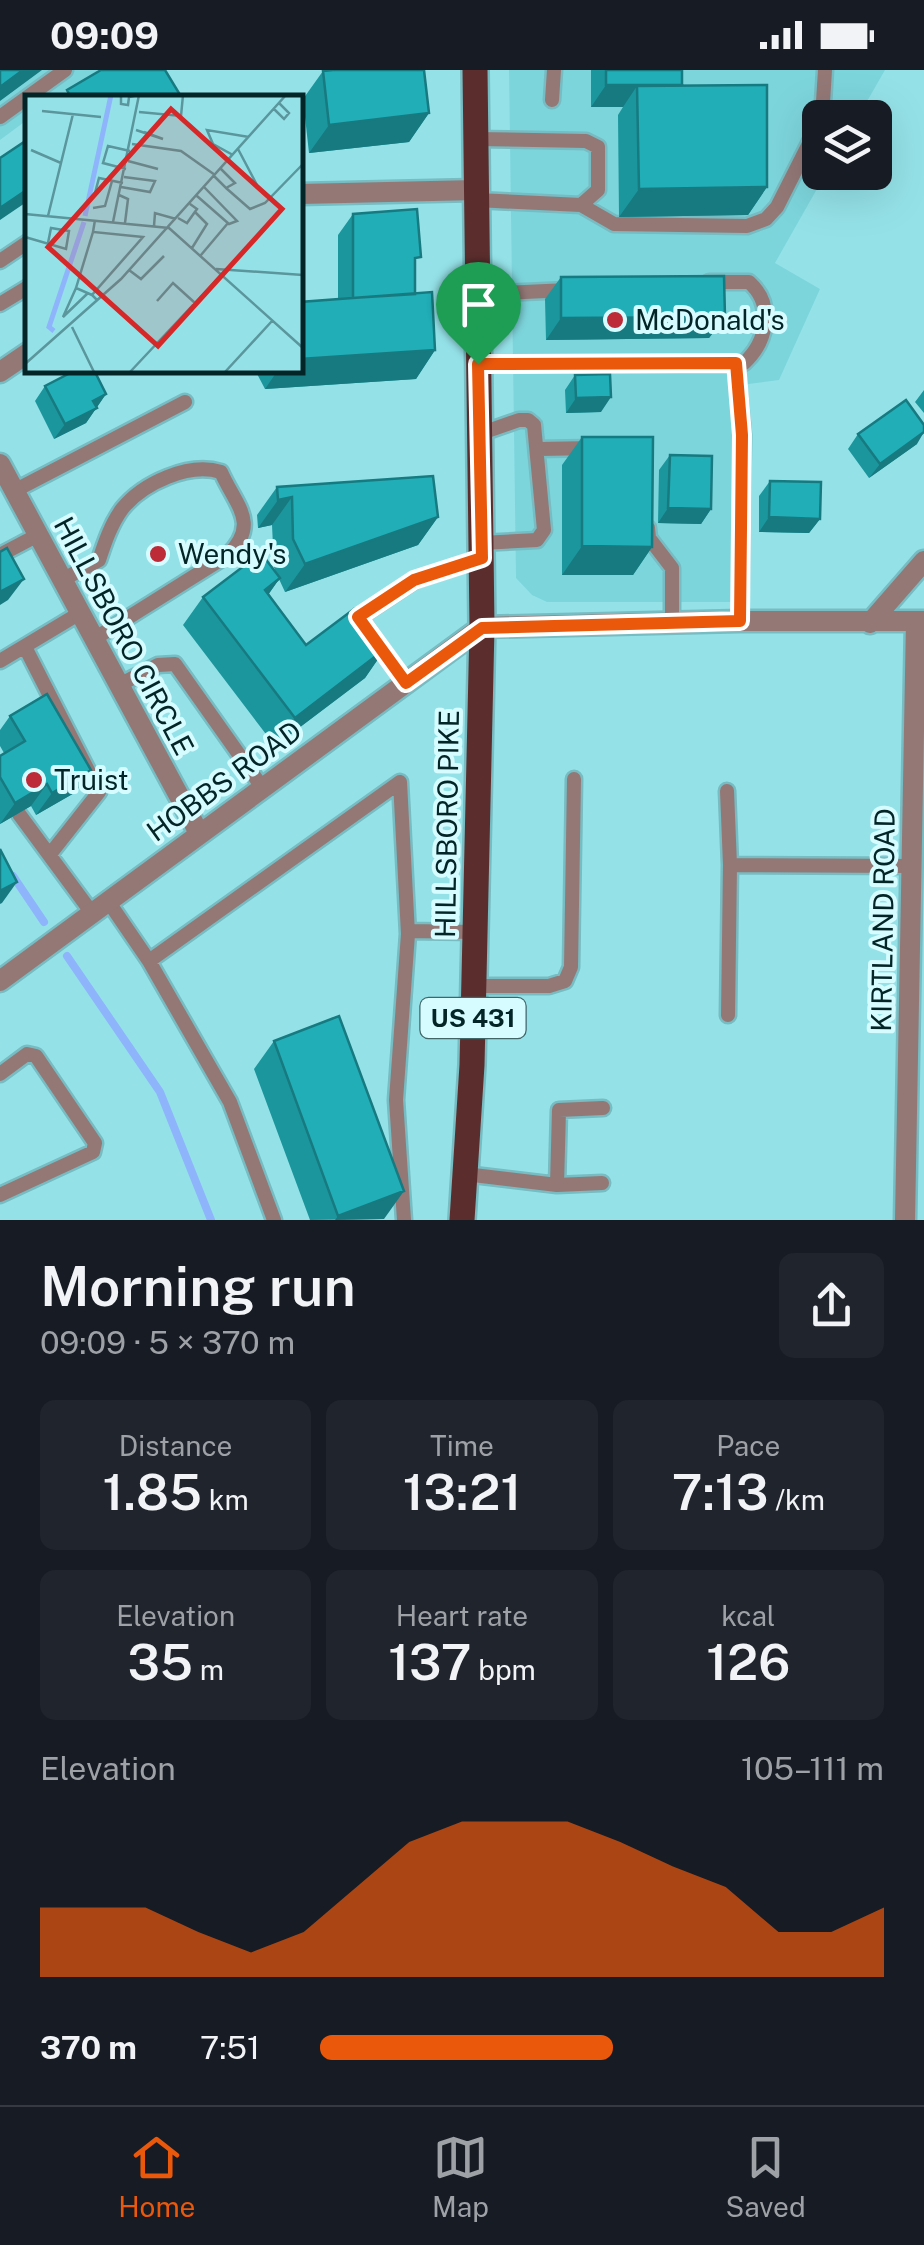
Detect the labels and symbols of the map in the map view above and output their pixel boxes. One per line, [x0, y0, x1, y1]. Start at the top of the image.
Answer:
inset map [25, 95, 302, 372]
pin [436, 262, 521, 365]
place label: McDonald's [635, 303, 785, 336]
marker: McDonald's [604, 309, 626, 331]
street label: HILLSBORO CIRCLE [48, 511, 201, 760]
place label: Wendy's [178, 537, 286, 570]
marker: Wendy's [147, 543, 169, 565]
street label: HILLSBORO PIKE [428, 710, 465, 938]
street label: HOBBS ROAD [140, 713, 307, 848]
place label: Truist [54, 763, 129, 796]
marker: Truist [23, 769, 45, 791]
street label: KIRTLAND ROAD [864, 808, 901, 1032]
road number: US 431 [420, 998, 526, 1038]

